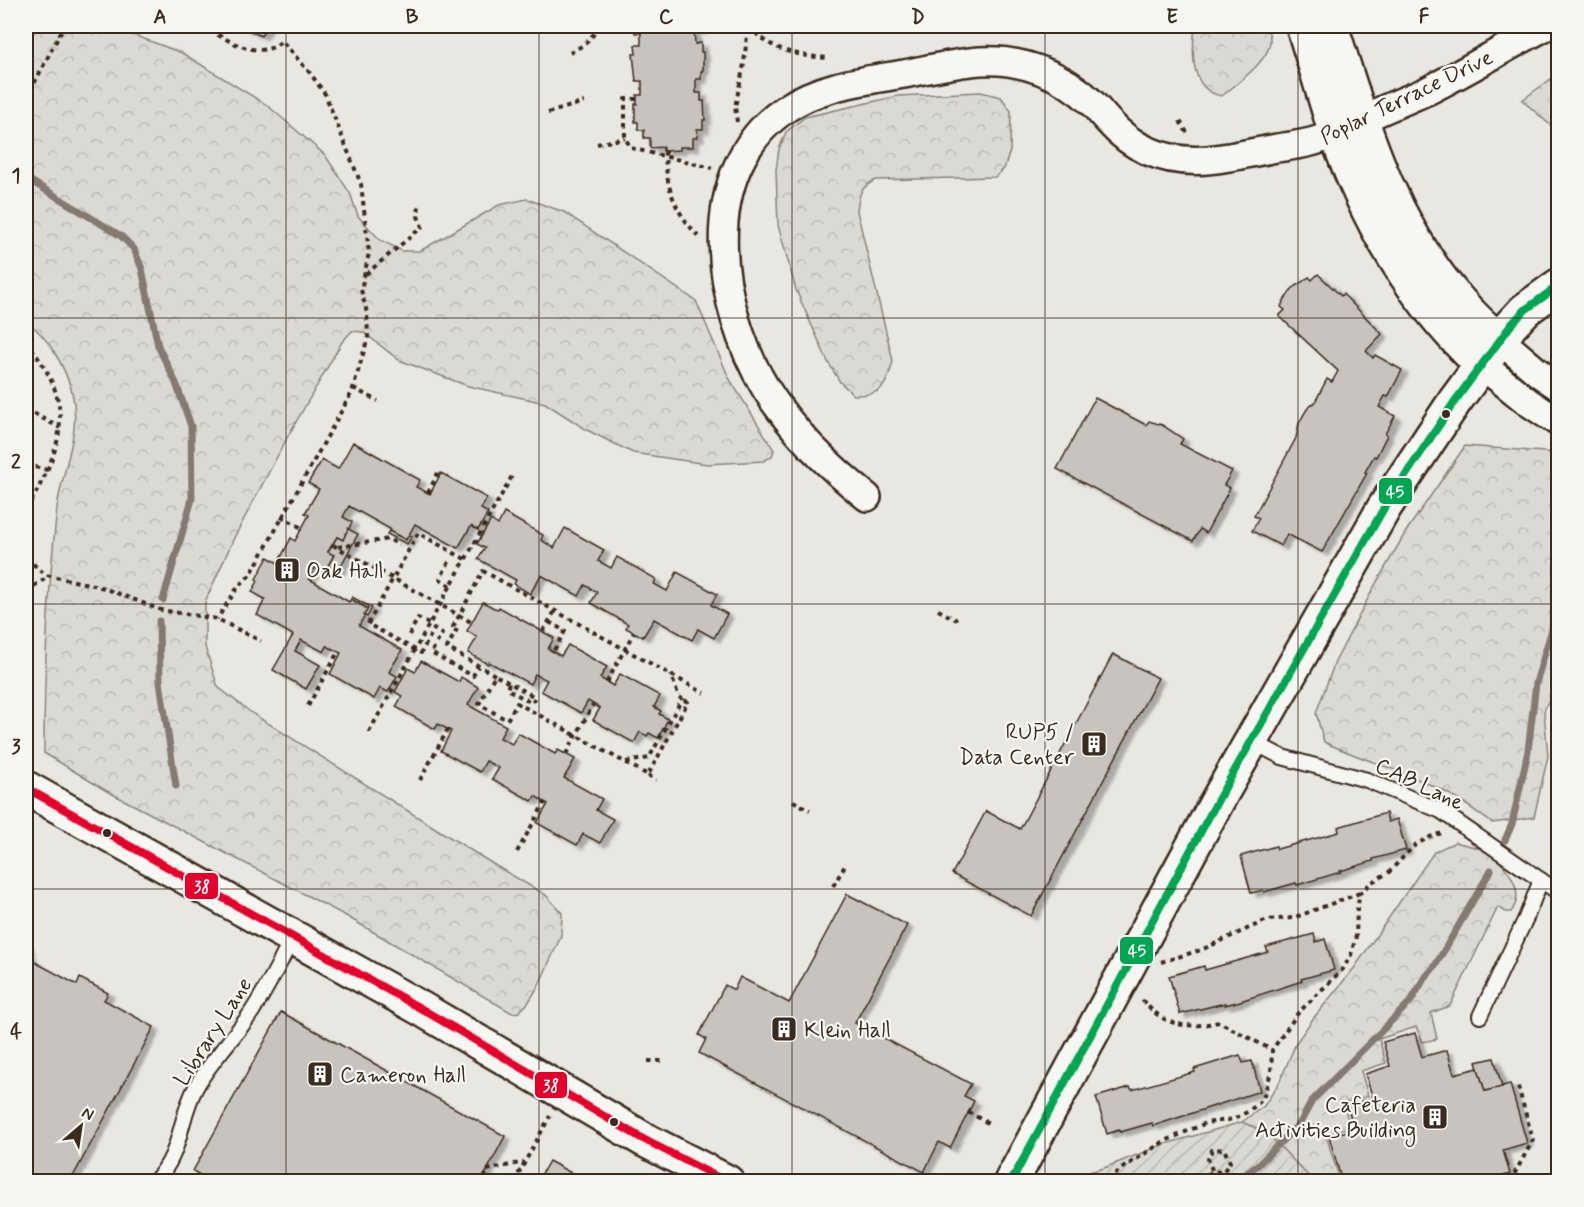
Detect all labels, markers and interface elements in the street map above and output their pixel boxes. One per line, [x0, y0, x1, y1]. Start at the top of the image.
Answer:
text: A [153, 4, 167, 31]
text: B [406, 4, 419, 31]
text: C [659, 4, 674, 31]
text: D [911, 4, 925, 31]
text: E [1166, 4, 1178, 31]
text: F [1419, 4, 1430, 31]
street label: Poplar Terrace Drive [1316, 44, 1498, 152]
text: 1 [12, 163, 20, 190]
unlabelled marker [1440, 408, 1452, 420]
text: 2 [11, 449, 21, 476]
line badge: 45 [1378, 477, 1413, 505]
text: 45 [1386, 482, 1404, 503]
building icon: Oak Hall [272, 555, 302, 585]
place label: Oak Hall [306, 558, 384, 586]
place label: RUP5 / Data Center [959, 719, 1075, 772]
building icon: RUP5 / Data Center [1079, 729, 1109, 759]
text: 3 [11, 734, 21, 761]
street label: CAB Lane [1370, 752, 1468, 817]
unlabelled marker [101, 827, 113, 839]
line badge: 38 [184, 872, 219, 900]
text: 38 [194, 877, 210, 898]
line badge: 45 [1119, 936, 1154, 965]
text: 45 [1128, 941, 1146, 962]
street label: Library Lane [168, 973, 259, 1092]
building icon: Klein Hall [769, 1014, 799, 1044]
place label: Klein Hall [804, 1017, 891, 1045]
text: 4 [10, 1019, 22, 1046]
building icon: Cameron Hall [305, 1059, 335, 1089]
place label: Cameron Hall [340, 1062, 466, 1090]
line badge: 38 [534, 1071, 568, 1099]
text: 38 [543, 1076, 559, 1097]
place label: Cafeteria Activities Building [1255, 1092, 1416, 1148]
north arrow [51, 1096, 111, 1156]
text: N [78, 1102, 97, 1126]
building icon: Cafeteria Activities Building [1420, 1102, 1450, 1132]
unlabelled marker [608, 1116, 620, 1128]

